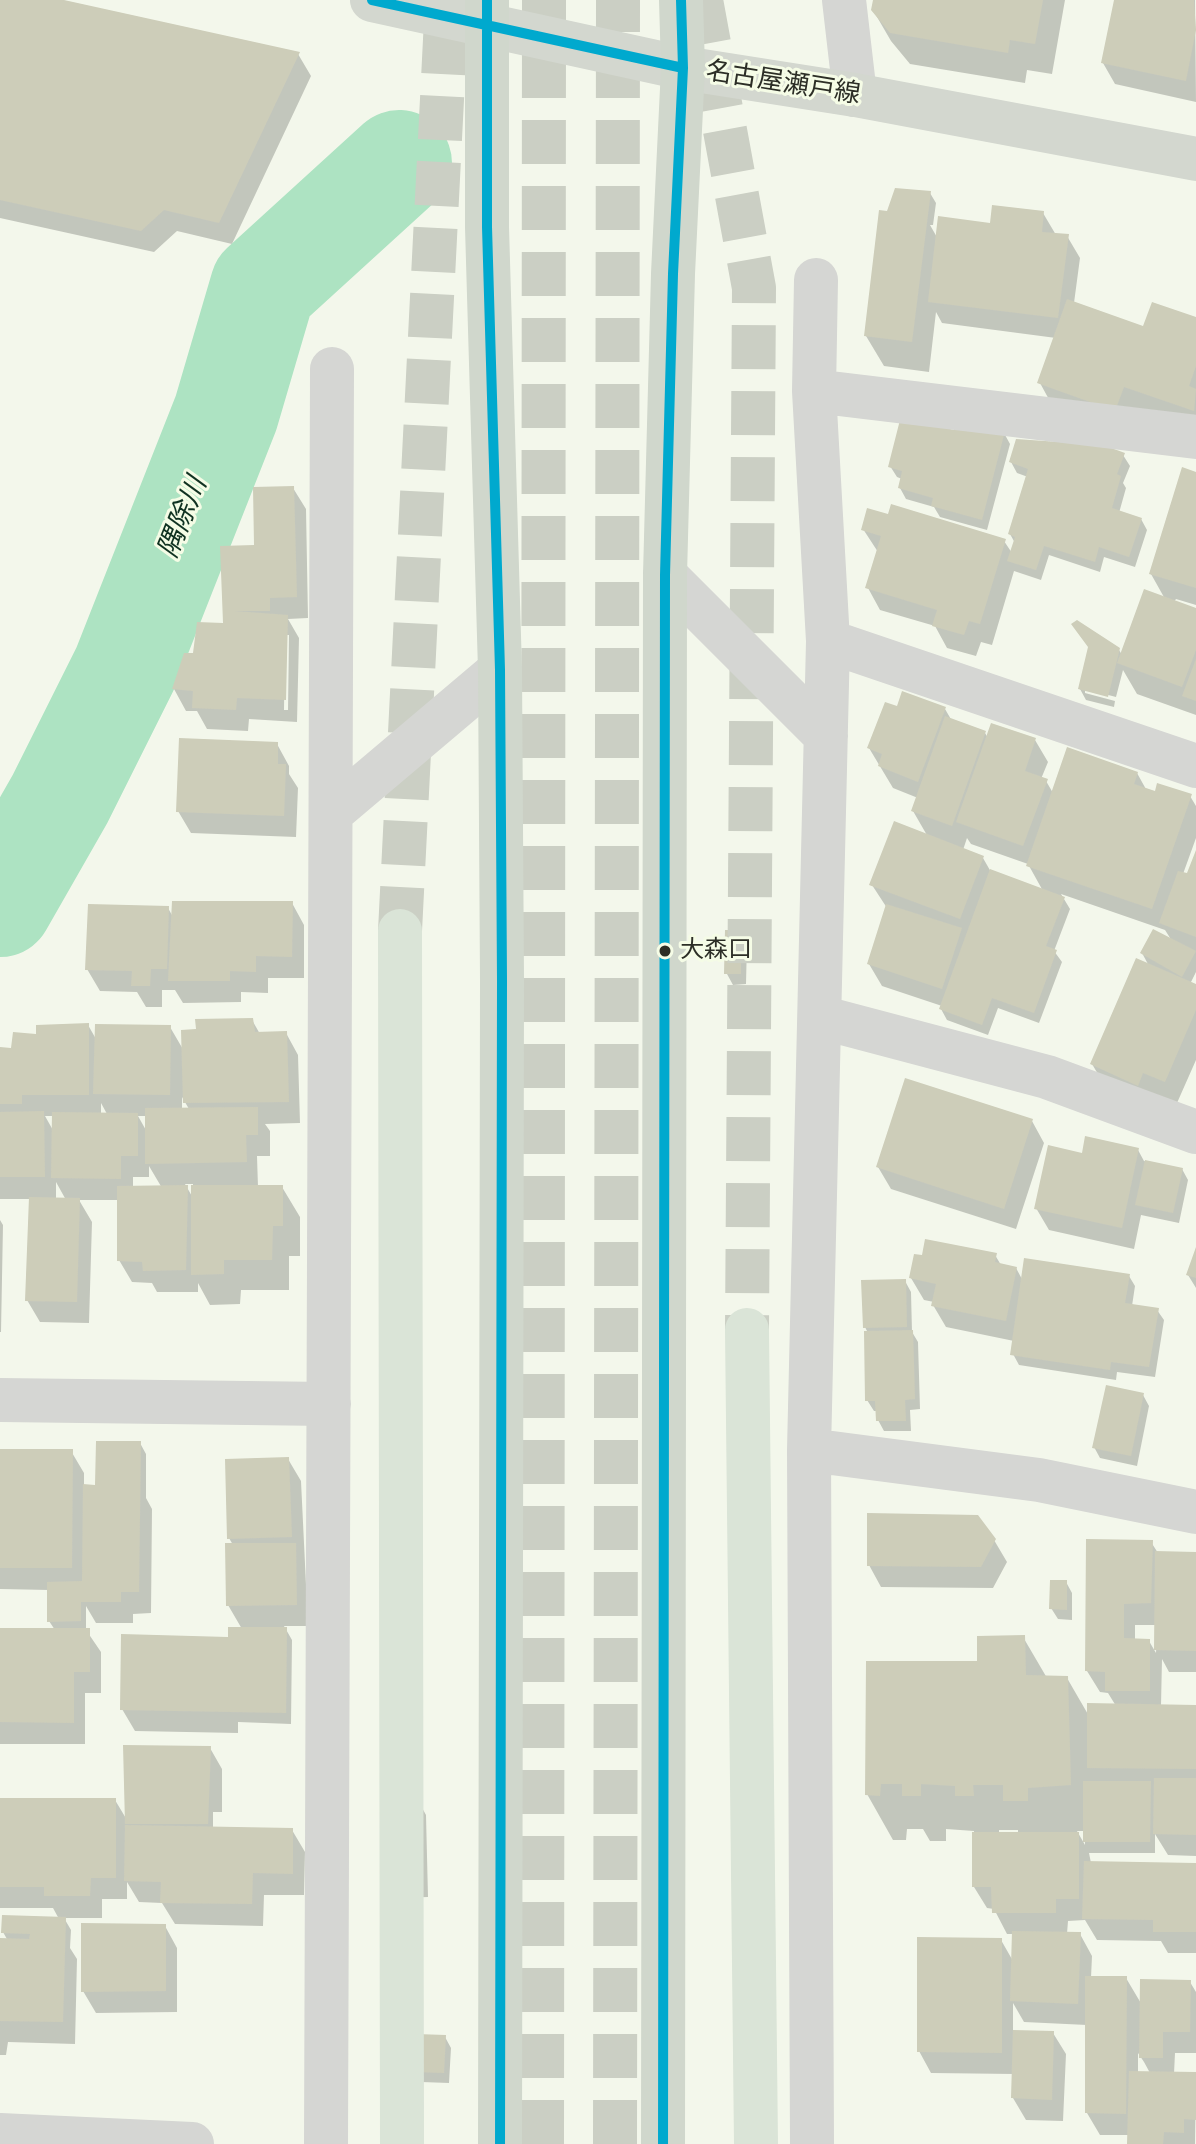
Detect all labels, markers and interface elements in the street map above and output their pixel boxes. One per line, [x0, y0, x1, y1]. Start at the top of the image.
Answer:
street label: 名古屋瀬戸線 [704, 56, 862, 112]
water label: 隅除川 [153, 473, 215, 563]
place label: 大森口 [680, 937, 752, 965]
marker: 大森口 [657, 943, 673, 959]

